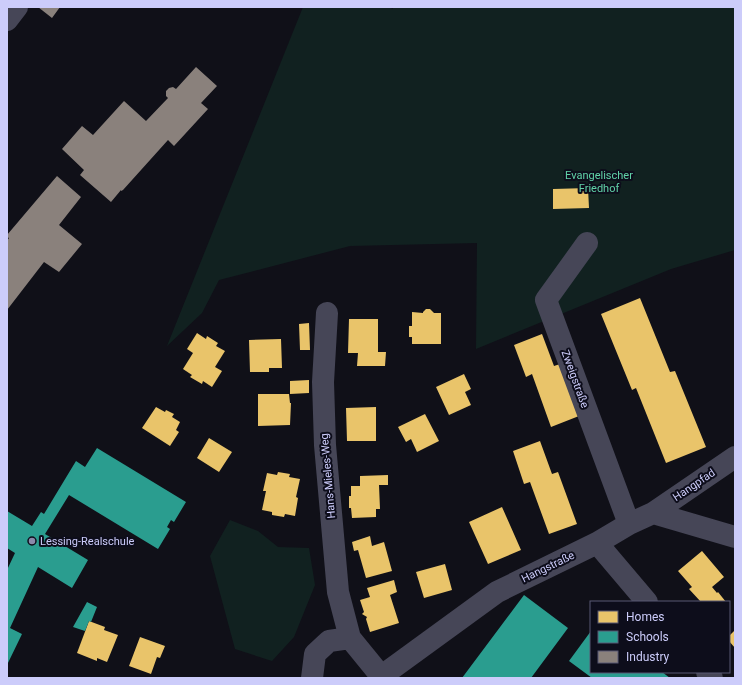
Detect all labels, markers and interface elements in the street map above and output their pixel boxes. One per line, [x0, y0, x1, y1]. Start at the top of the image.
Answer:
park label: Evangelischer Friedhof [565, 169, 633, 195]
street label: Zweigstraße [559, 348, 592, 410]
street label: Hans-Mieles-Weg [318, 433, 338, 519]
street label: Hangpfad [670, 466, 718, 504]
place label: Lessing-Realschule [40, 535, 135, 548]
marker: Lessing-Realschule [27, 536, 37, 546]
street label: Hangstraße [519, 549, 577, 585]
legend [590, 601, 730, 673]
text: Homes [626, 610, 664, 624]
text: Schools [626, 630, 669, 644]
text: Industry [626, 650, 670, 664]

